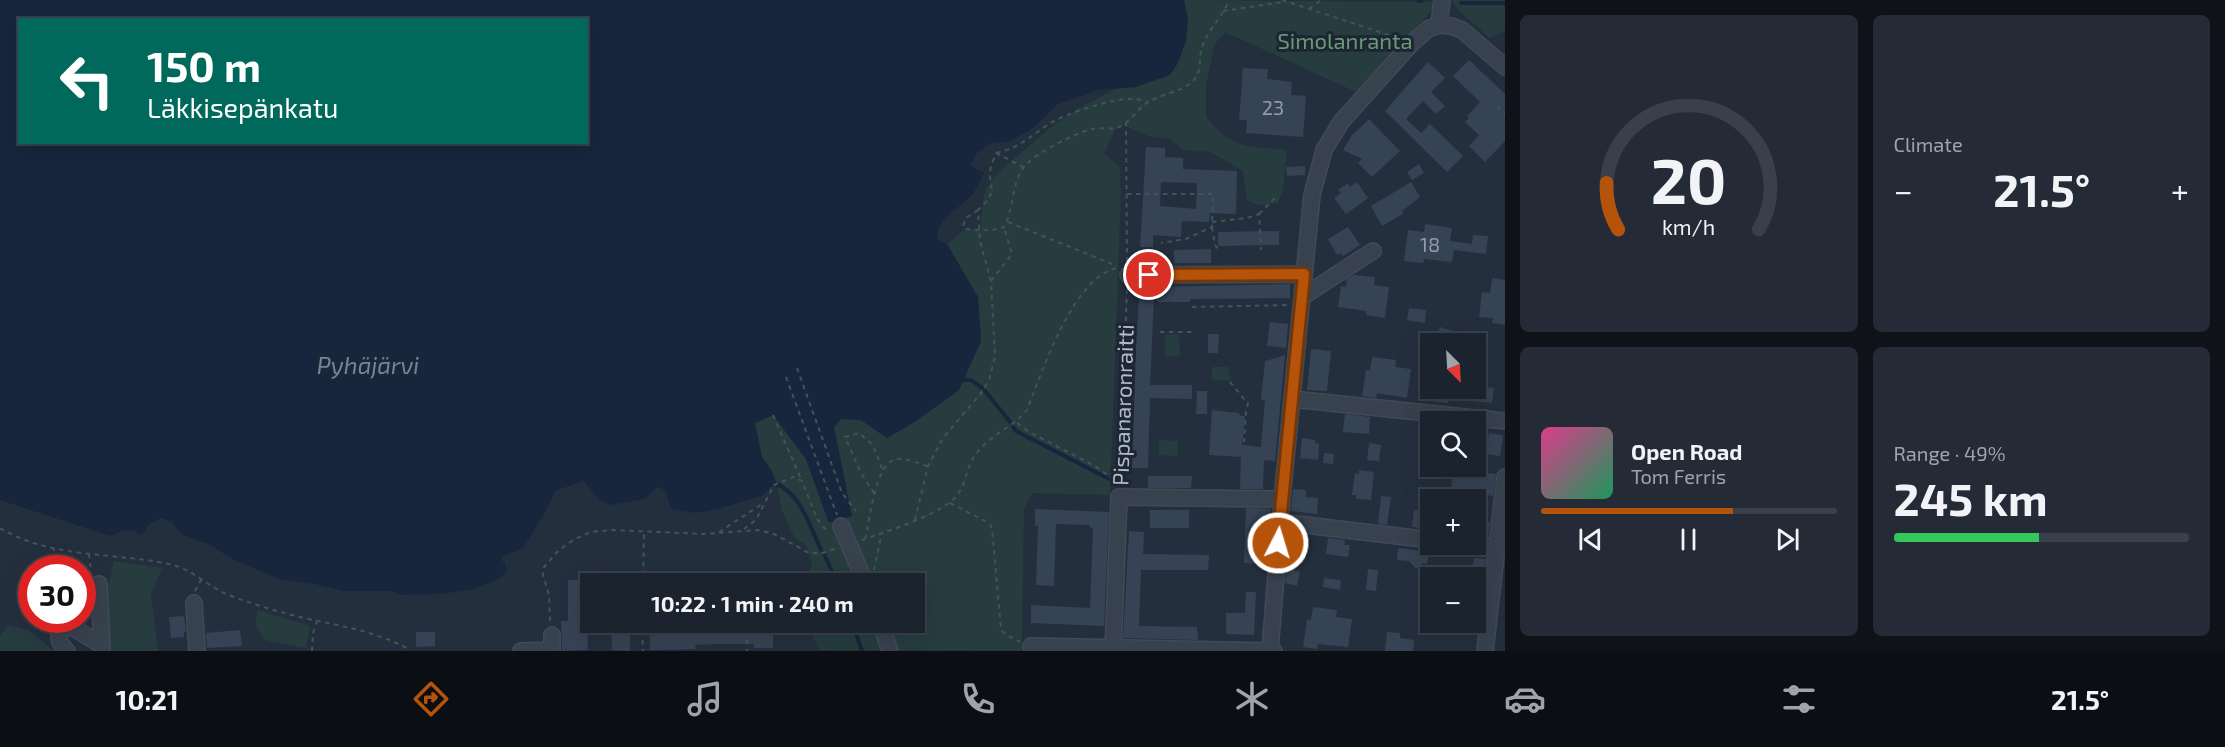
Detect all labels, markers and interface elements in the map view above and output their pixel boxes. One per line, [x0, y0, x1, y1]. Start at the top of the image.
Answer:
park label: Simolanranta [1277, 27, 1413, 53]
text: 150 m [147, 40, 261, 90]
icon: left [48, 42, 126, 120]
text: Läkkisepänkatu [147, 91, 339, 123]
house number: 23 [1262, 95, 1284, 119]
text: Climate [1894, 132, 1963, 156]
text: 20 [1651, 142, 1727, 217]
text: 21.5° [1993, 162, 2090, 216]
text: − [1894, 170, 1913, 210]
text: + [2171, 170, 2189, 210]
text: km/h [1662, 215, 1715, 240]
house number: 18 [1420, 232, 1440, 256]
pin [1123, 249, 1174, 300]
icon: arrive [1132, 258, 1165, 291]
street label: Pispanaronraitti [1106, 324, 1138, 486]
north arrow [1420, 333, 1486, 399]
map controls [1420, 333, 1486, 633]
water label: Pyhäjärvi [317, 350, 419, 379]
button: search [1420, 411, 1486, 477]
text: Open Road [1631, 438, 1743, 464]
text: Range · 49% [1894, 441, 2006, 465]
text: Tom Ferris [1631, 464, 1726, 488]
text: 245 km [1894, 471, 2048, 525]
button: + [1420, 489, 1486, 555]
position arrow [1246, 511, 1310, 575]
icon: previous [1574, 523, 1607, 556]
icon: pause [1672, 523, 1705, 556]
icon: next [1771, 523, 1804, 556]
speed limit sign: 30 [18, 555, 96, 633]
button: − [1420, 567, 1486, 633]
text: 10:22 · 1 min · 240 m [651, 590, 854, 616]
icon: directions [410, 678, 452, 720]
icon: music [684, 678, 726, 720]
icon: phone [957, 678, 999, 720]
icon: climate [1231, 678, 1273, 720]
icon: car [1504, 678, 1546, 720]
icon: filters [1778, 678, 1820, 720]
text: 10:21 [116, 683, 179, 715]
text: 21.5° [2051, 683, 2109, 715]

